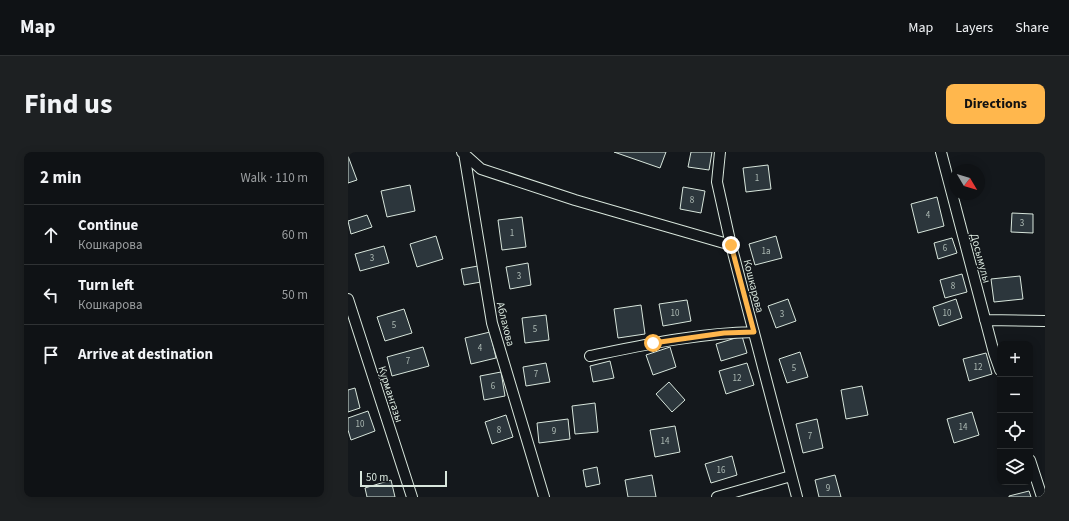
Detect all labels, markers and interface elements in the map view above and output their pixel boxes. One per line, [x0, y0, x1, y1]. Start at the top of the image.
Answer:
text: Map [20, 14, 55, 41]
text: Map [908, 18, 933, 38]
text: Layers [955, 18, 993, 38]
text: Share [1015, 18, 1049, 38]
text: Find us [24, 84, 112, 124]
button: Directions [946, 84, 1045, 124]
north arrow [949, 164, 985, 200]
text: 2 min [40, 166, 81, 190]
text: Walk · 110 m [240, 169, 308, 187]
house number: 1 [755, 172, 759, 185]
house number: 8 [690, 194, 695, 207]
house number: 4 [926, 209, 931, 222]
text: Continue [78, 215, 138, 236]
house number: 3 [1020, 217, 1025, 230]
icon: ahead [40, 224, 62, 246]
text: 60 m [282, 226, 308, 244]
house number: 1 [510, 227, 514, 240]
street label: Досымулы [967, 232, 994, 285]
text: Кошкарова [78, 236, 143, 254]
route end [722, 236, 740, 254]
house number: 6 [943, 242, 948, 255]
house number: 1а [761, 245, 771, 258]
house number: 3 [370, 252, 375, 265]
street label: Кошкарова [740, 258, 767, 314]
house number: 3 [517, 270, 522, 283]
text: Turn left [78, 275, 134, 296]
house number: 8 [951, 280, 956, 293]
icon: left [40, 284, 62, 306]
text: 50 m [282, 286, 308, 304]
text: Кошкарова [78, 296, 143, 314]
street label: Аблахова [493, 300, 518, 348]
house number: 10 [671, 307, 680, 320]
house number: 10 [943, 307, 952, 320]
house number: 3 [780, 308, 785, 321]
house number: 5 [392, 319, 397, 332]
house number: 5 [533, 323, 538, 336]
route start [644, 334, 662, 352]
map controls [997, 341, 1033, 485]
button: + [997, 341, 1033, 377]
house number: 4 [478, 342, 483, 355]
icon: arrive [40, 344, 62, 366]
text: Arrive at destination [78, 344, 213, 365]
house number: 7 [406, 355, 411, 368]
house number: 12 [974, 361, 983, 374]
house number: 5 [792, 362, 797, 375]
street label: Курмангазы [374, 364, 407, 424]
house number: 7 [534, 368, 539, 381]
house number: 12 [733, 372, 742, 385]
button: − [997, 377, 1033, 413]
house number: 6 [491, 380, 496, 393]
button: locate [997, 413, 1033, 449]
house number: 10 [356, 418, 365, 431]
house number: 14 [959, 421, 968, 434]
house number: 8 [497, 424, 502, 437]
house number: 9 [552, 425, 557, 438]
house number: 7 [808, 430, 813, 443]
house number: 14 [661, 435, 670, 448]
button: layers [997, 449, 1033, 485]
house number: 16 [717, 464, 726, 477]
scale bar [360, 469, 447, 488]
text: 50 m [366, 470, 388, 485]
house number: 9 [826, 482, 831, 495]

